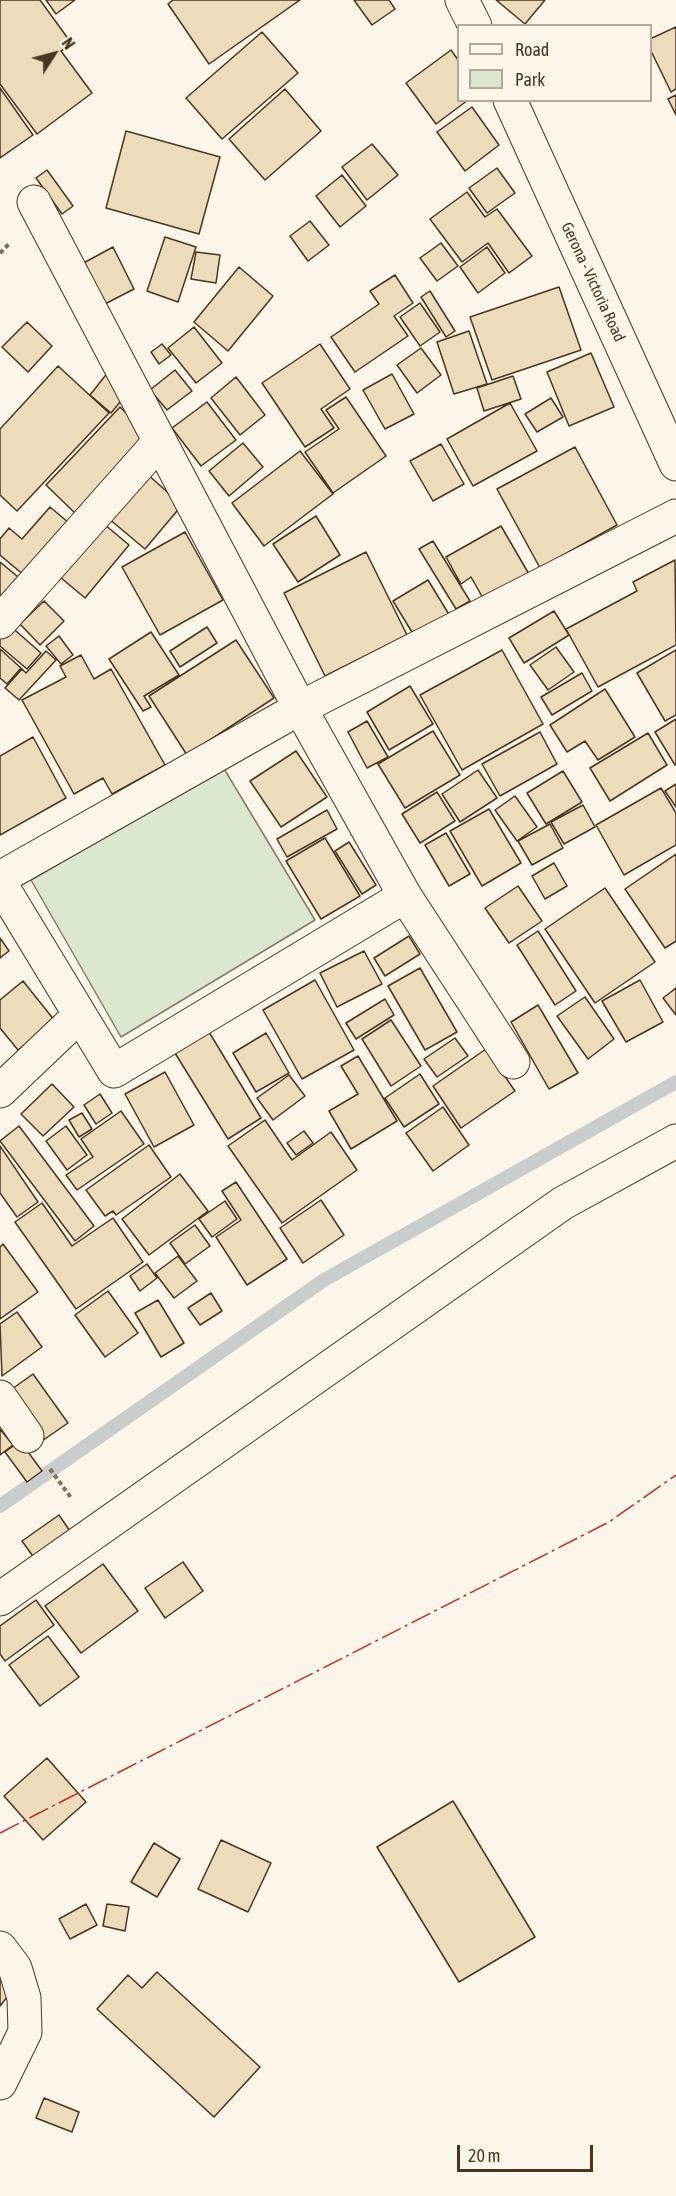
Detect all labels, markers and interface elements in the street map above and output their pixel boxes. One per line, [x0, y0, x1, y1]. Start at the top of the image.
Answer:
north arrow [24, 24, 84, 84]
legend [457, 24, 652, 102]
text: N [58, 34, 79, 53]
text: Road [515, 39, 549, 60]
text: Park [515, 69, 545, 90]
street label: Gerona - Victoria Road [557, 219, 629, 345]
scale bar [460, 2133, 596, 2171]
text: 20 m [468, 2145, 500, 2166]

